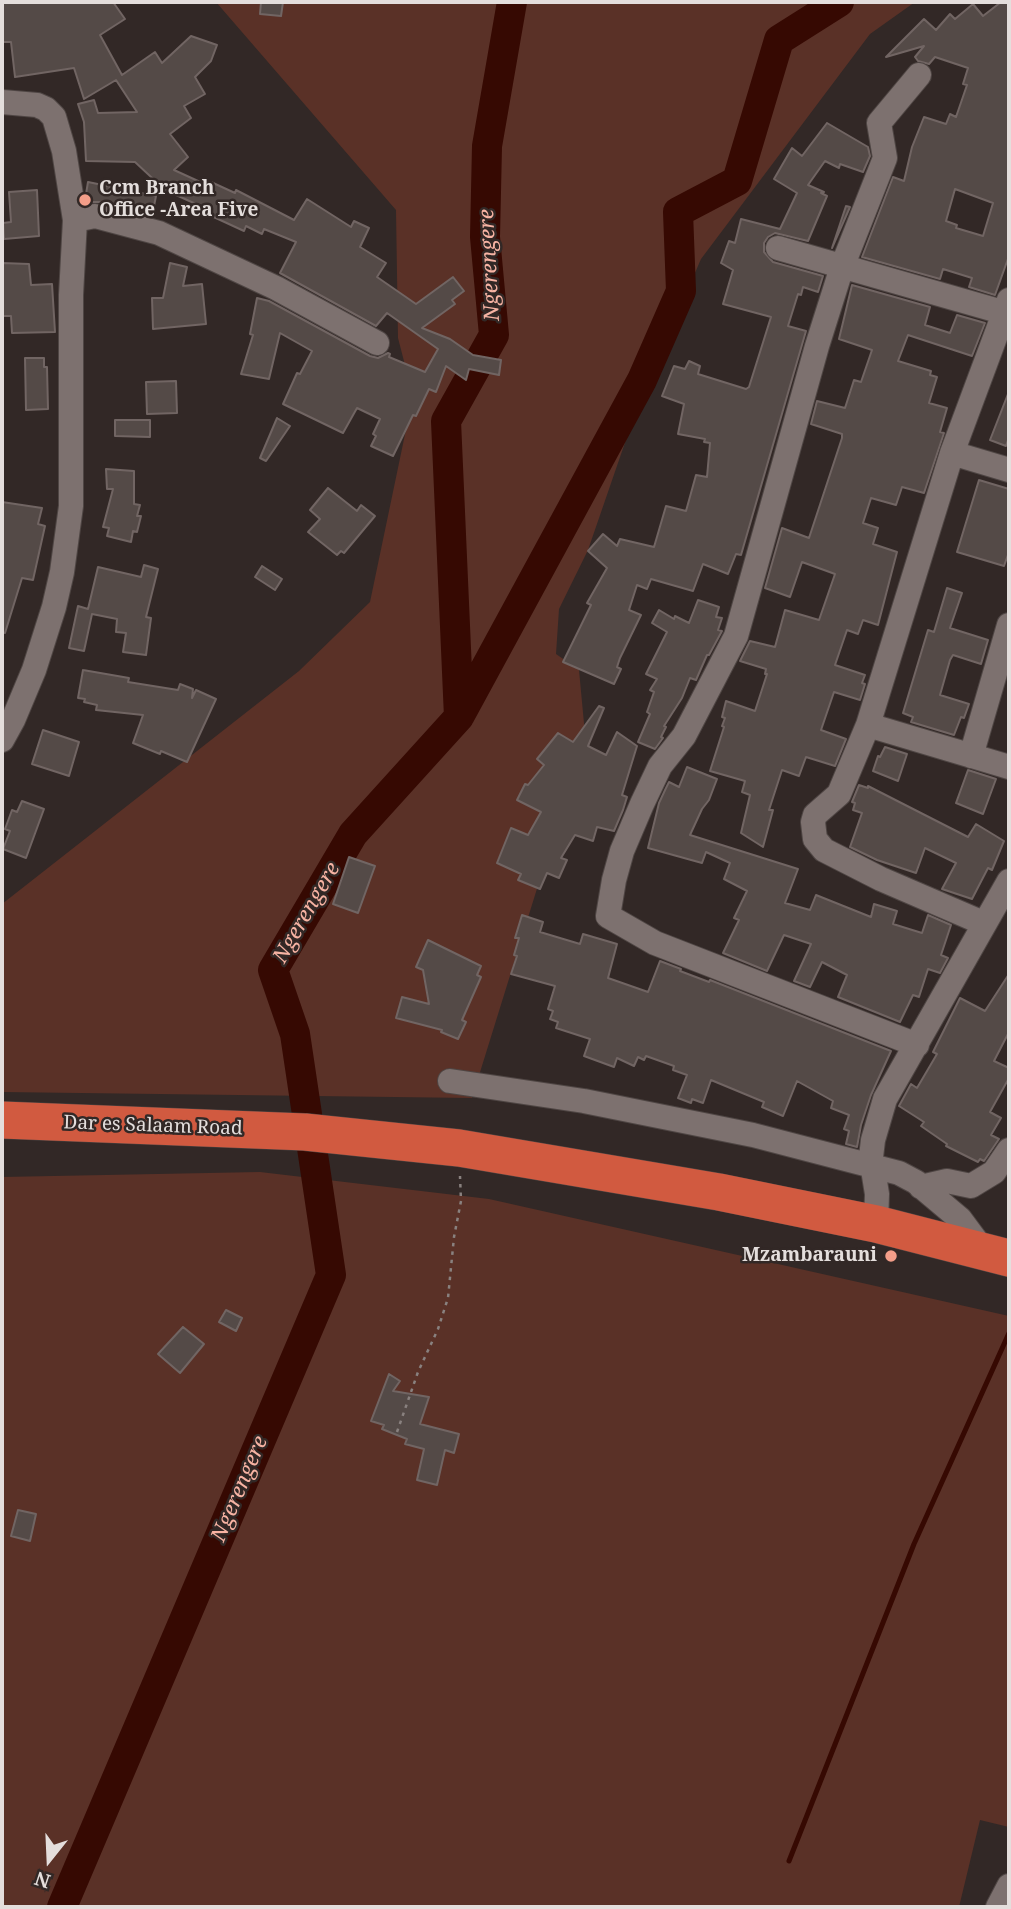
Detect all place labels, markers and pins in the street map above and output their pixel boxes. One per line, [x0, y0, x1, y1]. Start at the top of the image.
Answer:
place label: Ccm Branch Office -Area Five [99, 178, 258, 222]
marker: Ccm Branch Office -Area Five [77, 192, 93, 208]
place label: Mzambarauni [742, 1245, 877, 1267]
marker: Mzambarauni [883, 1248, 899, 1264]

